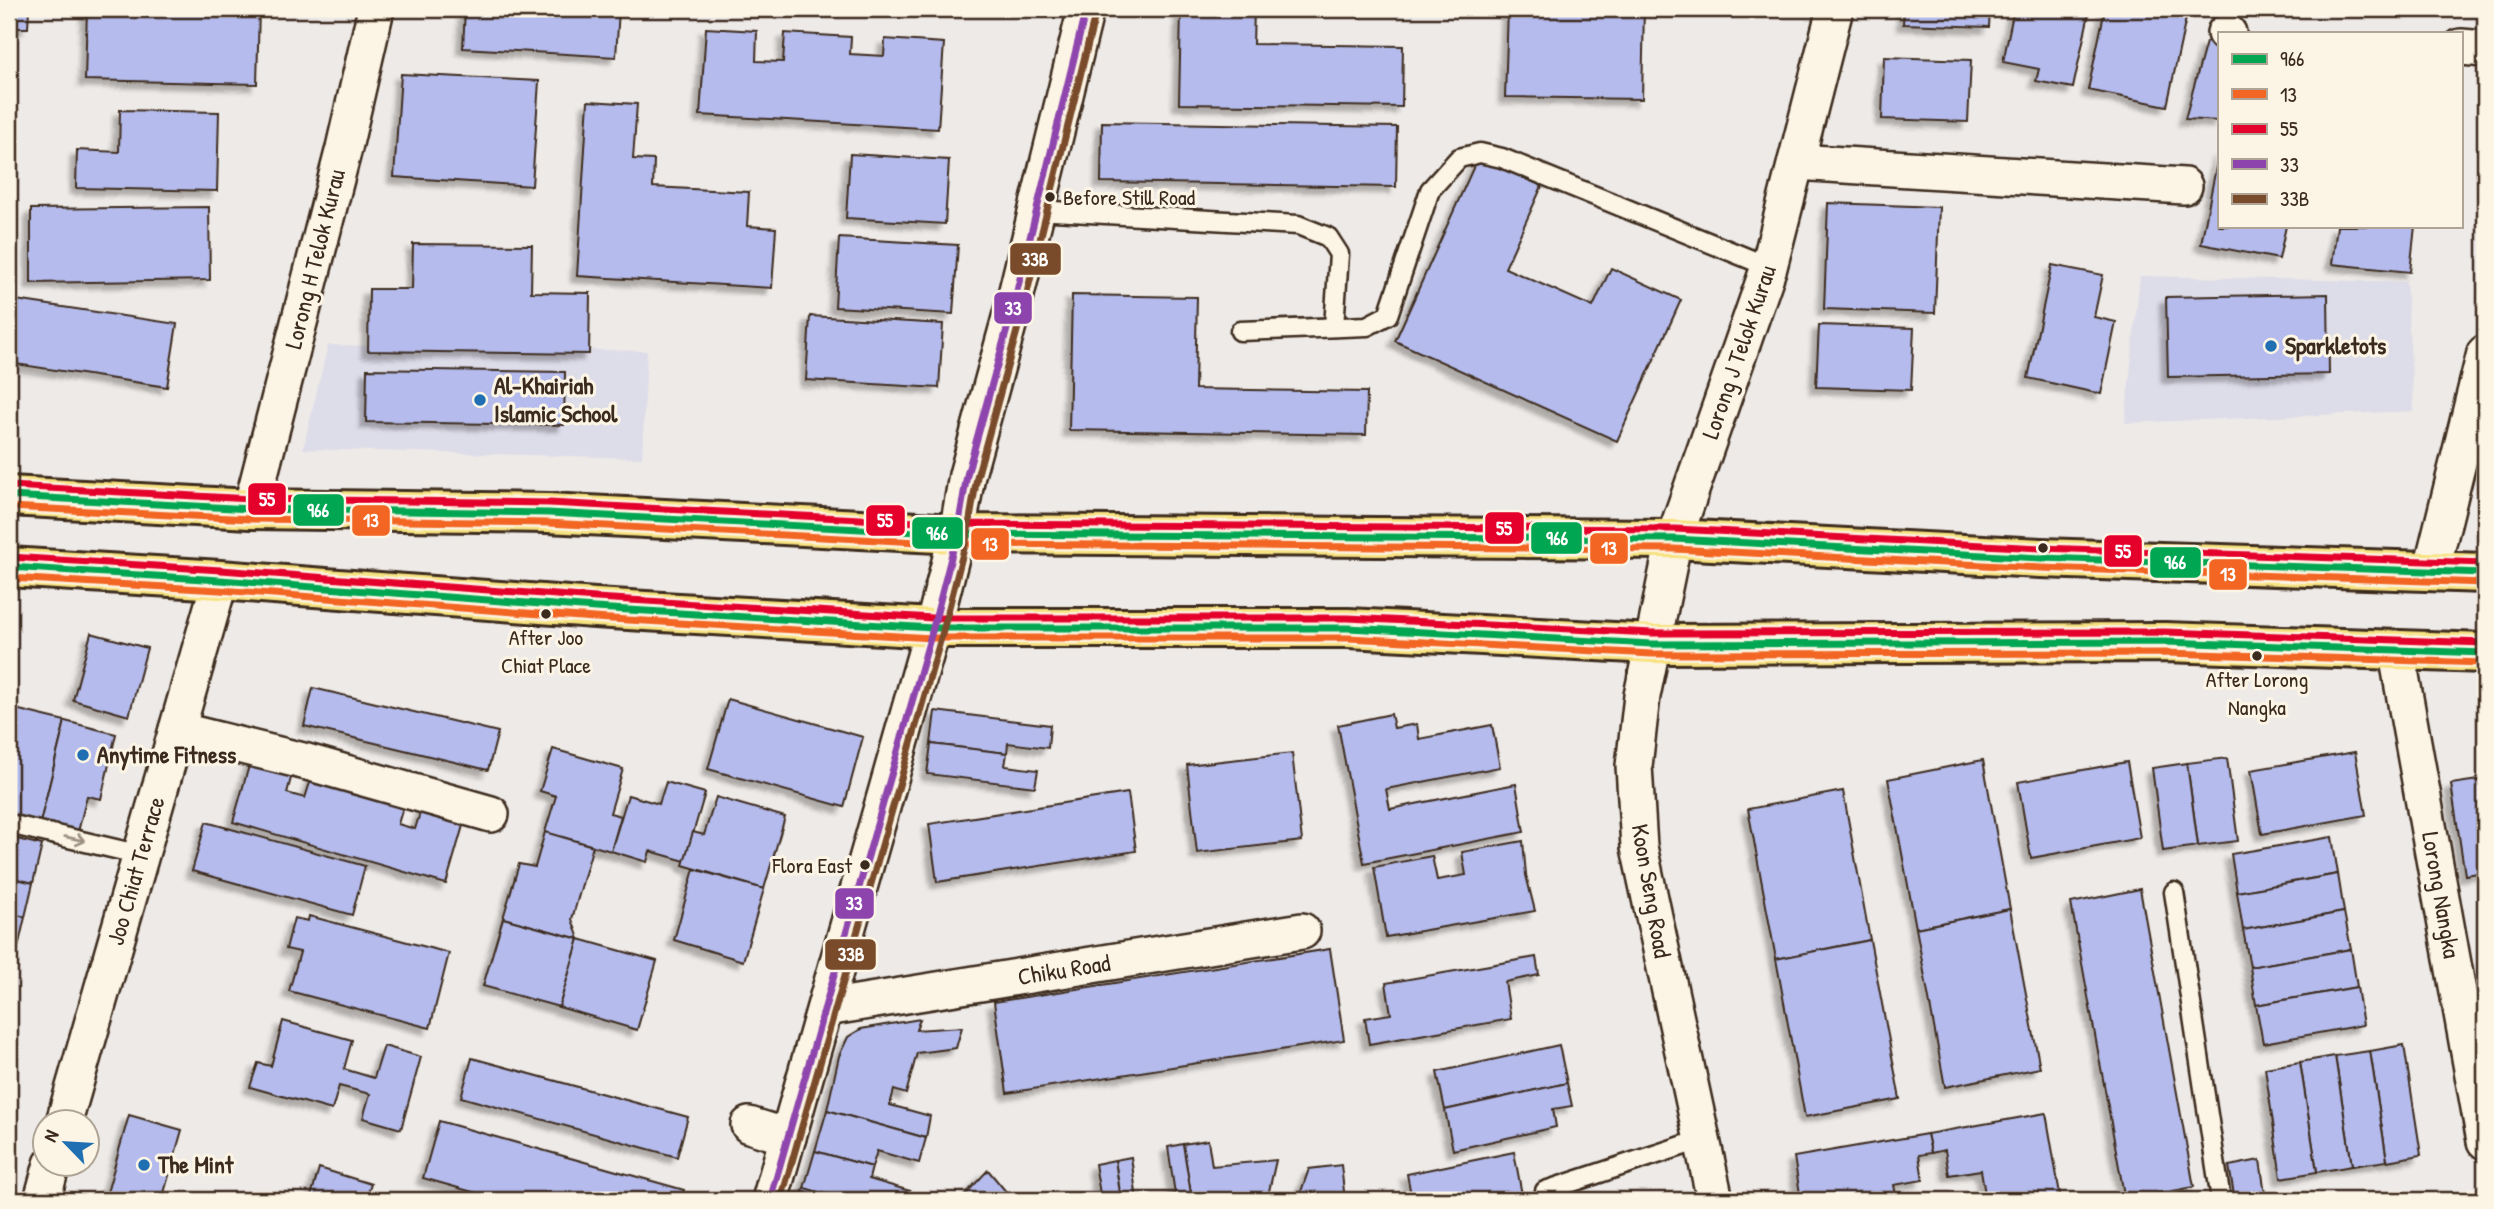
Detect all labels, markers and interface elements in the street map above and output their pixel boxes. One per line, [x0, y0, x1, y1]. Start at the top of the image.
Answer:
legend [2218, 32, 2462, 228]
text: 966 [2280, 44, 2304, 73]
text: 13 [2280, 80, 2297, 109]
text: 55 [2280, 114, 2298, 143]
text: 33 [2280, 150, 2299, 179]
street label: Lorong H Telok Kurau [276, 165, 352, 352]
place label: Before Still Road [1063, 182, 1196, 212]
text: 33B [2280, 184, 2309, 213]
marker: Before Still Road [1043, 190, 1057, 204]
line badge: 33B [1009, 242, 1062, 276]
text: 33B [1022, 246, 1049, 272]
street label: Lorong J Telok Kurau [1693, 260, 1783, 443]
line badge: 33 [993, 291, 1033, 325]
text: 33 [1004, 295, 1022, 321]
place label: Sparkletots [2285, 329, 2386, 362]
marker: Sparkletots [2263, 338, 2279, 354]
place label: Al-Khairiah Islamic School [494, 369, 618, 429]
marker: Al-Khairiah Islamic School [472, 392, 488, 408]
line badge: 55 [247, 482, 287, 516]
text: 55 [259, 486, 276, 512]
line badge: 966 [292, 493, 345, 527]
text: 966 [307, 497, 329, 523]
line badge: 13 [351, 504, 391, 537]
line badge: 55 [865, 504, 906, 537]
text: 13 [363, 507, 379, 533]
text: 55 [877, 507, 894, 533]
line badge: 55 [1484, 511, 1525, 545]
text: 55 [1496, 515, 1513, 541]
line badge: 966 [911, 516, 964, 550]
text: 966 [926, 520, 948, 546]
line badge: 966 [1530, 521, 1583, 555]
text: 966 [1546, 525, 1568, 551]
line badge: 13 [970, 527, 1010, 561]
text: 13 [982, 531, 998, 557]
line badge: 13 [1589, 532, 1629, 565]
line badge: 55 [2103, 534, 2143, 568]
text: 13 [1601, 535, 1617, 561]
text: 55 [2115, 538, 2132, 564]
unlabelled marker [2036, 541, 2050, 555]
line badge: 966 [2149, 546, 2202, 579]
text: 966 [2164, 549, 2186, 575]
line badge: 13 [2208, 558, 2248, 591]
text: 13 [2220, 561, 2236, 587]
marker: After Joo Chiat Place [539, 607, 553, 621]
place label: After Joo Chiat Place [501, 622, 591, 680]
marker: After Lorong Nangka [2250, 649, 2264, 663]
place label: After Lorong Nangka [2206, 664, 2308, 722]
place label: Anytime Fitness [97, 738, 236, 771]
marker: Anytime Fitness [75, 747, 91, 763]
street label: Joo Chiat Terrace [99, 792, 172, 949]
street label: Koon Seng Road [1624, 821, 1679, 960]
street label: Lorong Nangka [2415, 829, 2469, 960]
one-way arrow [63, 833, 86, 847]
place label: Flora East [771, 850, 852, 880]
marker: Flora East [858, 858, 872, 872]
line badge: 33 [834, 887, 875, 920]
text: 33 [845, 890, 863, 916]
line badge: 33B [824, 938, 877, 971]
text: 33B [838, 941, 865, 967]
street label: Chiku Road [1015, 946, 1112, 992]
north arrow [32, 1108, 102, 1178]
text: N [37, 1126, 65, 1146]
place label: The Mint [157, 1148, 234, 1180]
marker: The Mint [136, 1157, 152, 1173]

